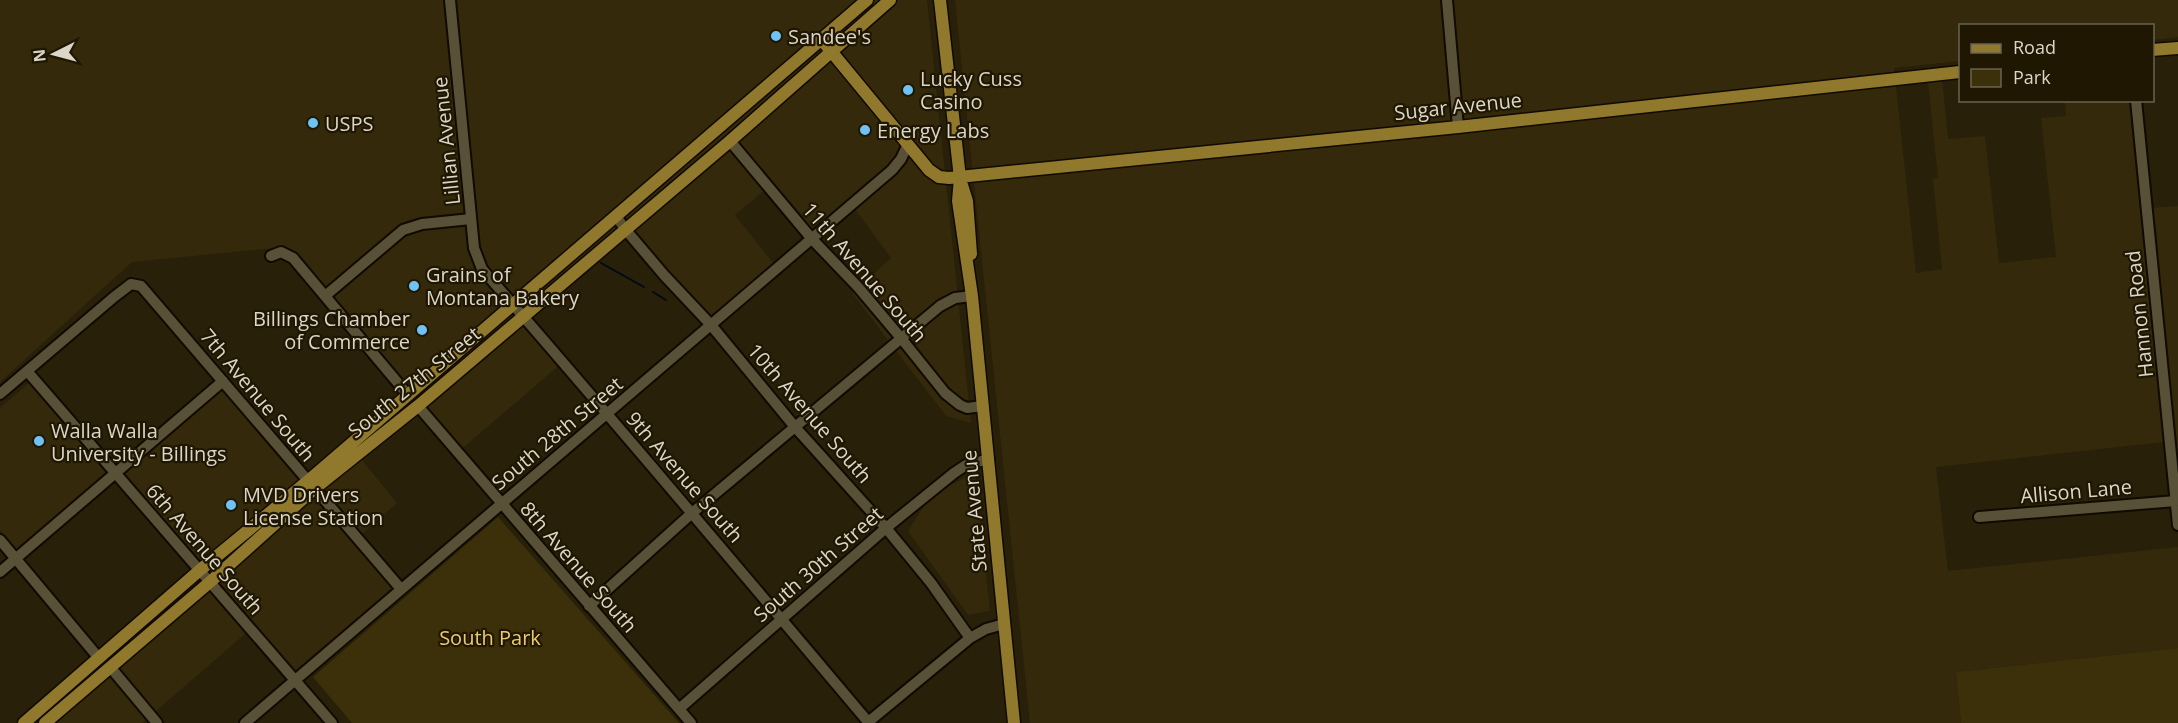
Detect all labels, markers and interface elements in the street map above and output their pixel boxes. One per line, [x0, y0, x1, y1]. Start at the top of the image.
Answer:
place label: Sandee's [788, 23, 871, 50]
north arrow [24, 24, 84, 84]
legend [1959, 24, 2154, 102]
marker: Sandee's [769, 29, 783, 43]
text: Road [2013, 35, 2056, 59]
text: N [27, 48, 51, 63]
place label: Lucky Cuss Casino [920, 65, 1022, 115]
text: Park [2013, 65, 2051, 89]
street label: Lillian Avenue [426, 76, 466, 206]
marker: Lucky Cuss Casino [901, 83, 915, 97]
street label: Sugar Avenue [1393, 86, 1523, 126]
place label: USPS [325, 110, 374, 137]
marker: USPS [306, 116, 320, 130]
place label: Energy Labs [877, 117, 989, 144]
marker: Energy Labs [858, 123, 872, 137]
street label: 11th Avenue South [797, 196, 933, 348]
street label: Hannon Road [2119, 249, 2159, 379]
place label: Grains of Montana Bakery [426, 261, 580, 311]
marker: Grains of Montana Bakery [407, 279, 421, 293]
place label: Billings Chamber of Commerce [253, 305, 410, 355]
street label: South 27th Street [342, 320, 486, 444]
street label: 7th Avenue South [194, 323, 322, 467]
marker: Billings Chamber of Commerce [415, 323, 429, 337]
street label: 10th Avenue South [742, 337, 878, 489]
street label: South 28th Street [486, 370, 628, 496]
street label: 9th Avenue South [621, 406, 749, 548]
place label: Walla Walla University - Billings [51, 417, 227, 467]
marker: Walla Walla University - Billings [32, 434, 46, 448]
street label: State Avenue [955, 449, 993, 573]
street label: Allison Lane [2019, 473, 2133, 509]
street label: 6th Avenue South [141, 478, 269, 620]
place label: MVD Drivers License Station [243, 481, 383, 531]
street label: 8th Avenue South [515, 496, 643, 638]
marker: MVD Drivers License Station [224, 498, 238, 512]
street label: South 30th Street [748, 500, 888, 628]
park label: South Park [439, 624, 541, 651]

